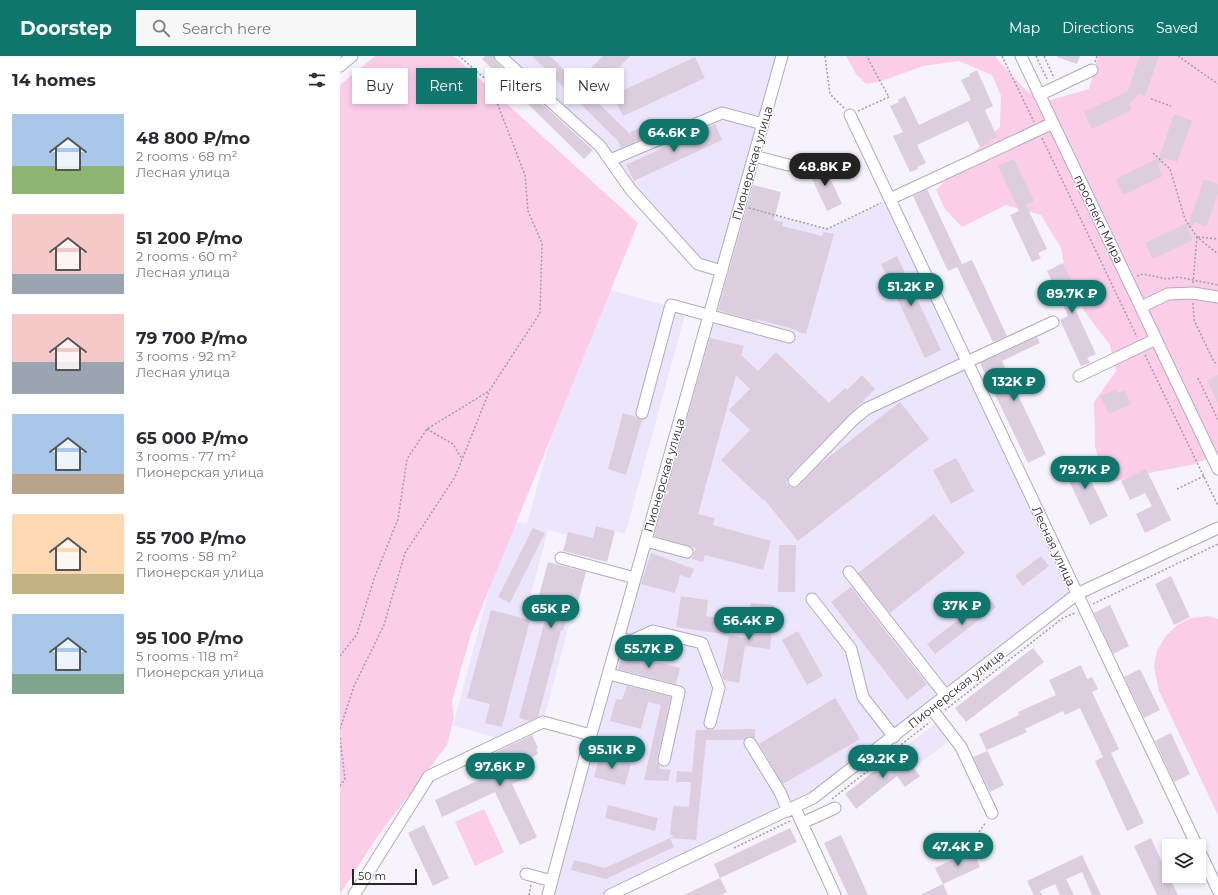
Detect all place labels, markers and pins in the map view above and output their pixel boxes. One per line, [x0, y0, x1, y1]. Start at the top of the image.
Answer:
pin: 64.6K ₽ [637, 119, 711, 153]
pin: 48.8K ₽ [788, 153, 862, 187]
pin: 51.2K ₽ [874, 273, 948, 307]
pin: 89.7K ₽ [1035, 280, 1109, 314]
pin: 132K ₽ [981, 368, 1047, 402]
pin: 79.7K ₽ [1048, 456, 1122, 490]
pin: 37K ₽ [934, 592, 990, 626]
pin: 65K ₽ [523, 595, 579, 629]
pin: 56.4K ₽ [712, 607, 786, 641]
pin: 55.7K ₽ [612, 635, 686, 669]
pin: 95.1K ₽ [575, 736, 649, 770]
pin: 49.2K ₽ [846, 745, 920, 779]
pin: 97.6K ₽ [463, 753, 537, 787]
pin: 47.4K ₽ [921, 833, 995, 867]

